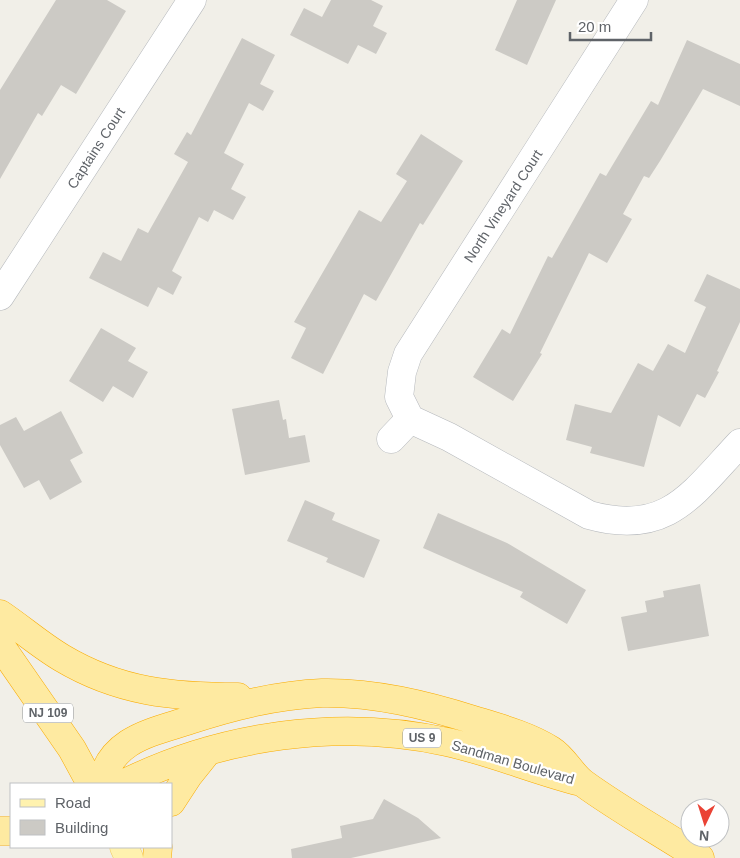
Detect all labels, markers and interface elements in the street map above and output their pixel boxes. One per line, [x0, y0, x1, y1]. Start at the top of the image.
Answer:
scale bar [570, 10, 651, 42]
text: 20 m [578, 18, 611, 35]
street label: Captains Court [64, 104, 128, 192]
street label: North Vineyard Court [461, 147, 546, 265]
road number: NJ 109 [23, 704, 73, 722]
road number: US 9 [403, 728, 441, 748]
street label: Sandman Boulevard [450, 737, 576, 787]
legend [10, 783, 172, 848]
text: Road [55, 794, 91, 811]
north arrow [680, 798, 730, 848]
text: Building [55, 819, 108, 836]
text: N [698, 828, 710, 844]

